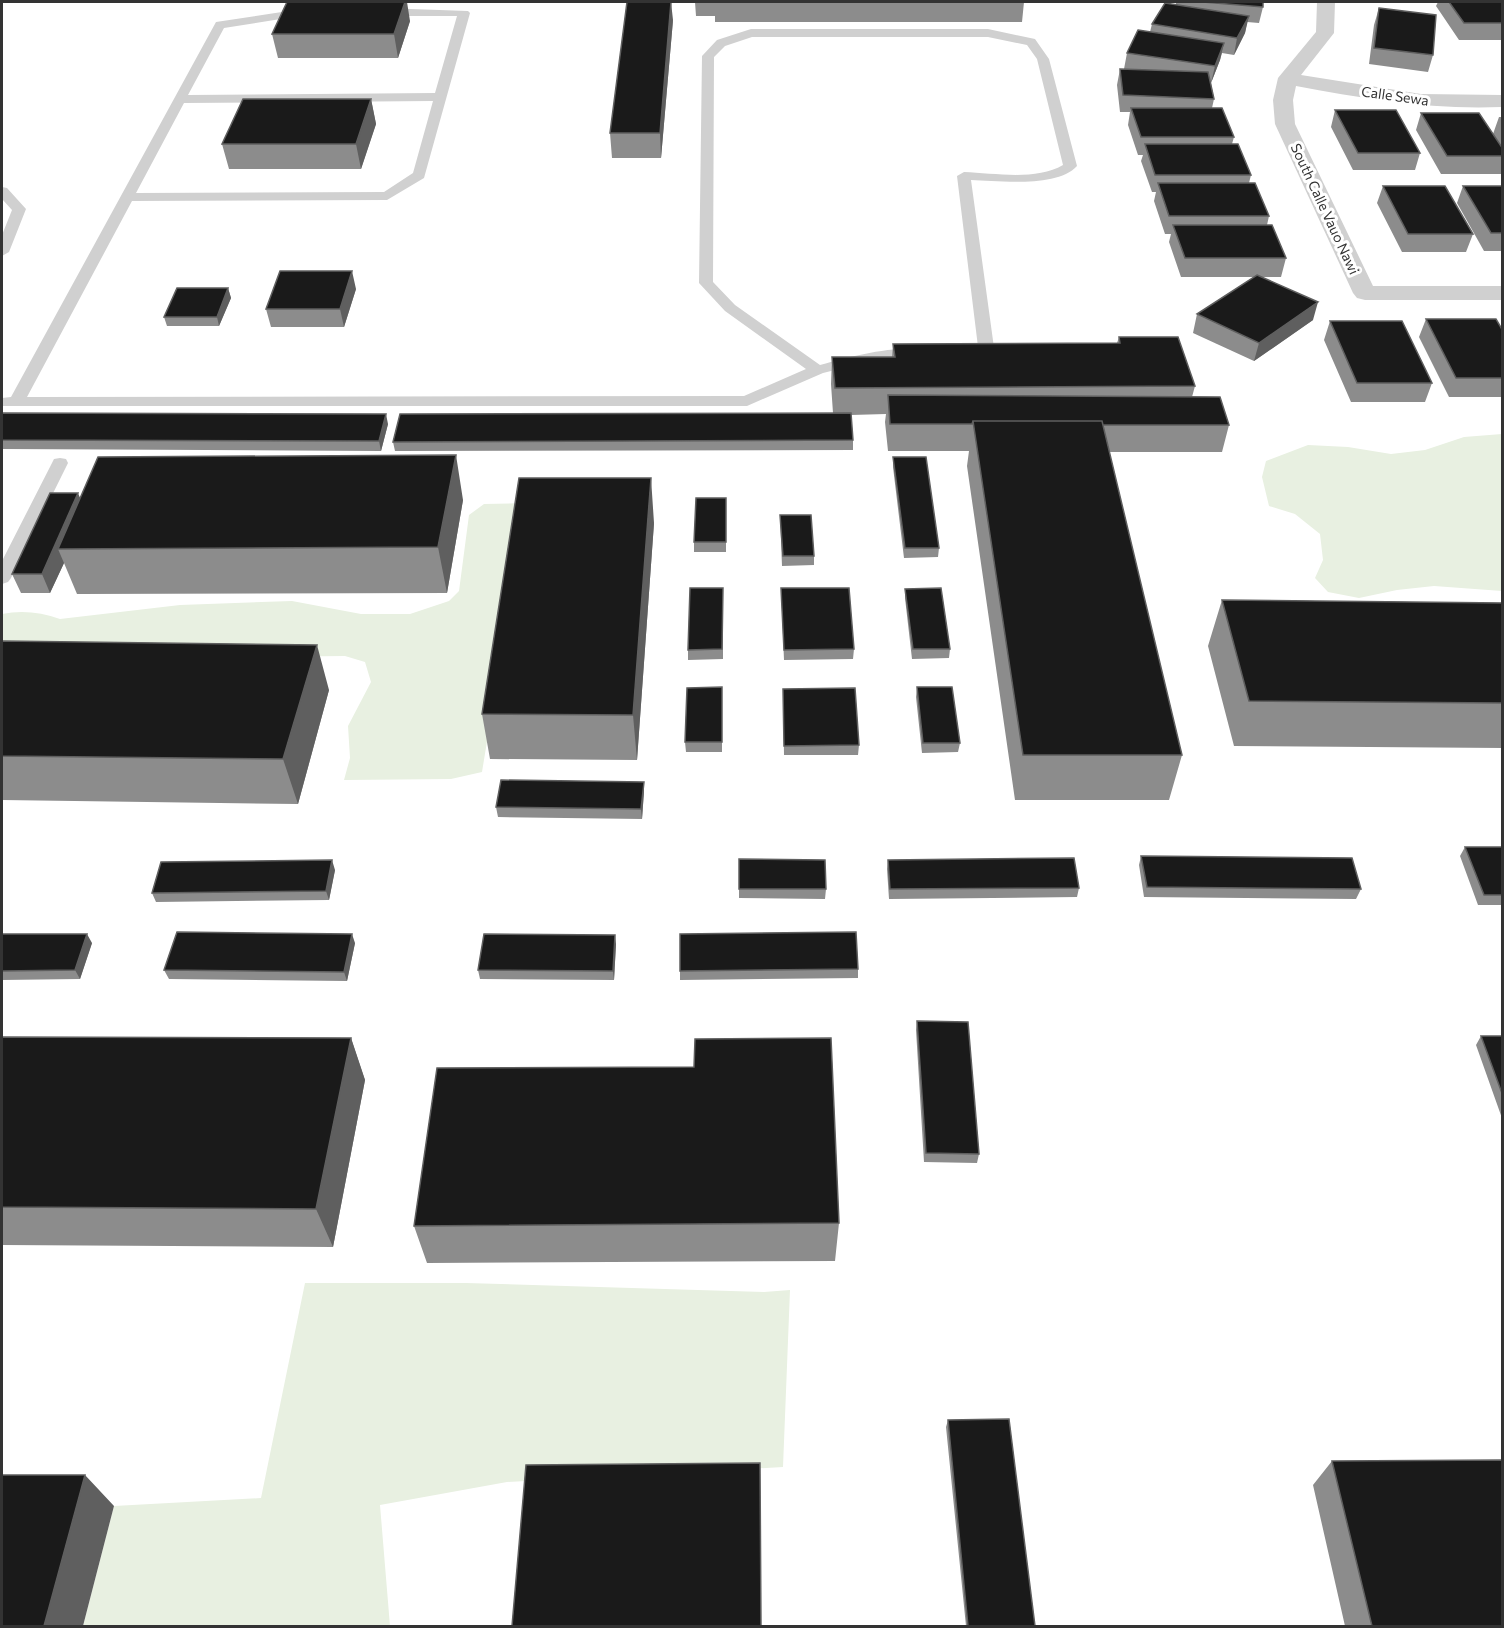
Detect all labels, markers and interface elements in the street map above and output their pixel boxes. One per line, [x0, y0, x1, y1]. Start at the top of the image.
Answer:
street label: Calle Sewa [1360, 82, 1430, 109]
street label: South Calle Vauo Nawi [1288, 141, 1363, 277]

